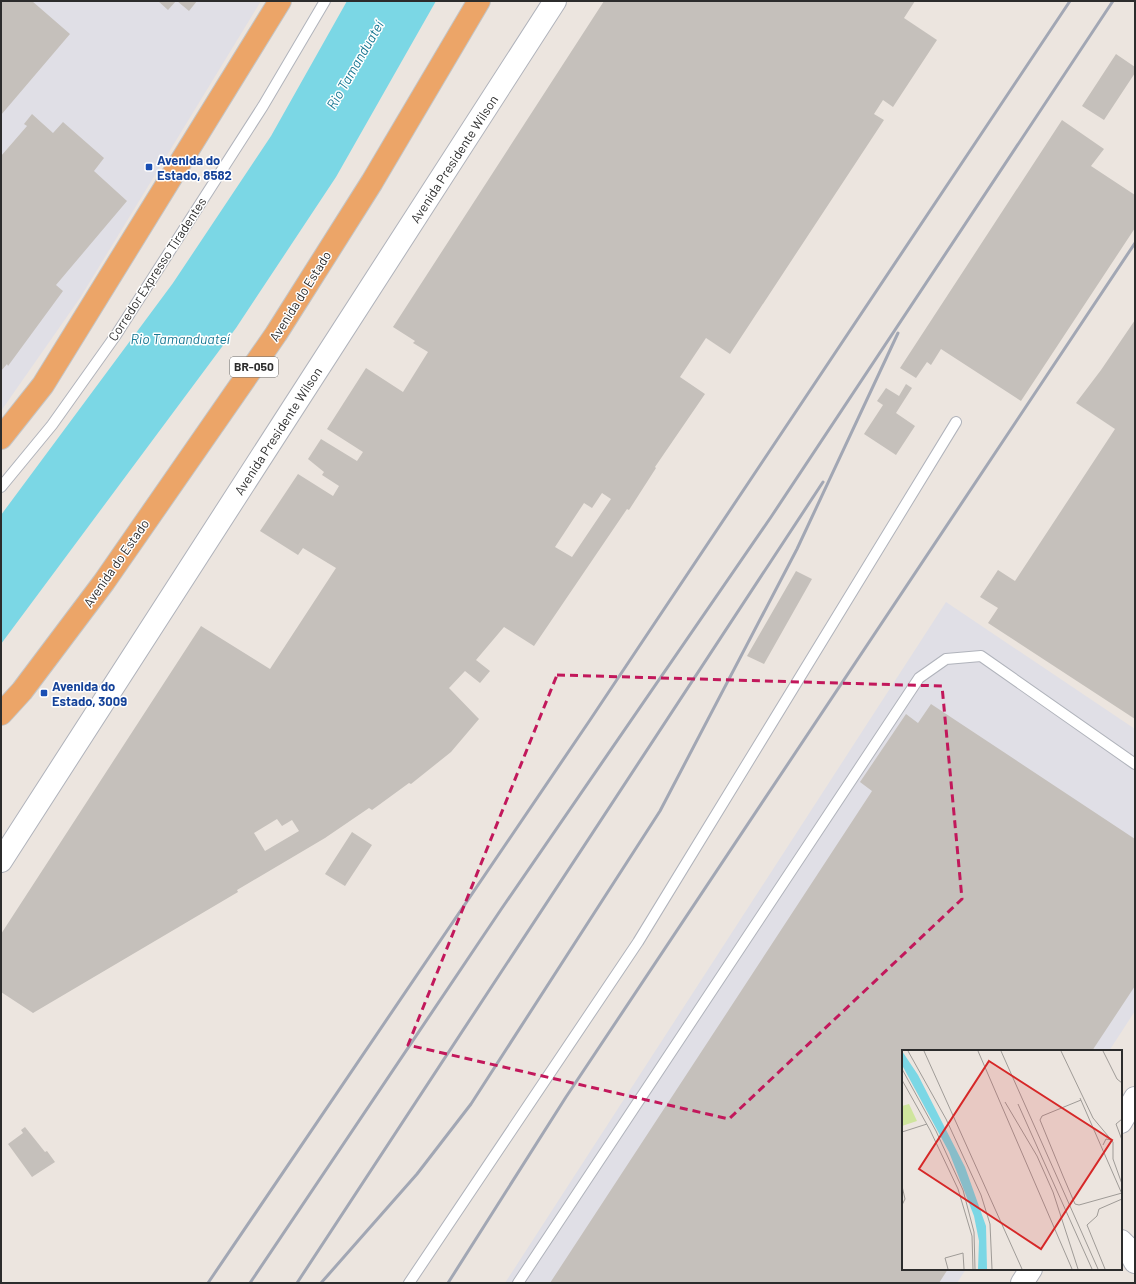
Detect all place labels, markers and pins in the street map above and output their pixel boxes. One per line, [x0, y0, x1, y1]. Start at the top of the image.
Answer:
place label: Avenida do Estado, 8582 [157, 152, 232, 183]
marker: Avenida do Estado, 8582 [144, 162, 154, 172]
place label: Avenida do Estado, 3009 [52, 678, 127, 709]
marker: Avenida do Estado, 3009 [39, 688, 49, 698]

